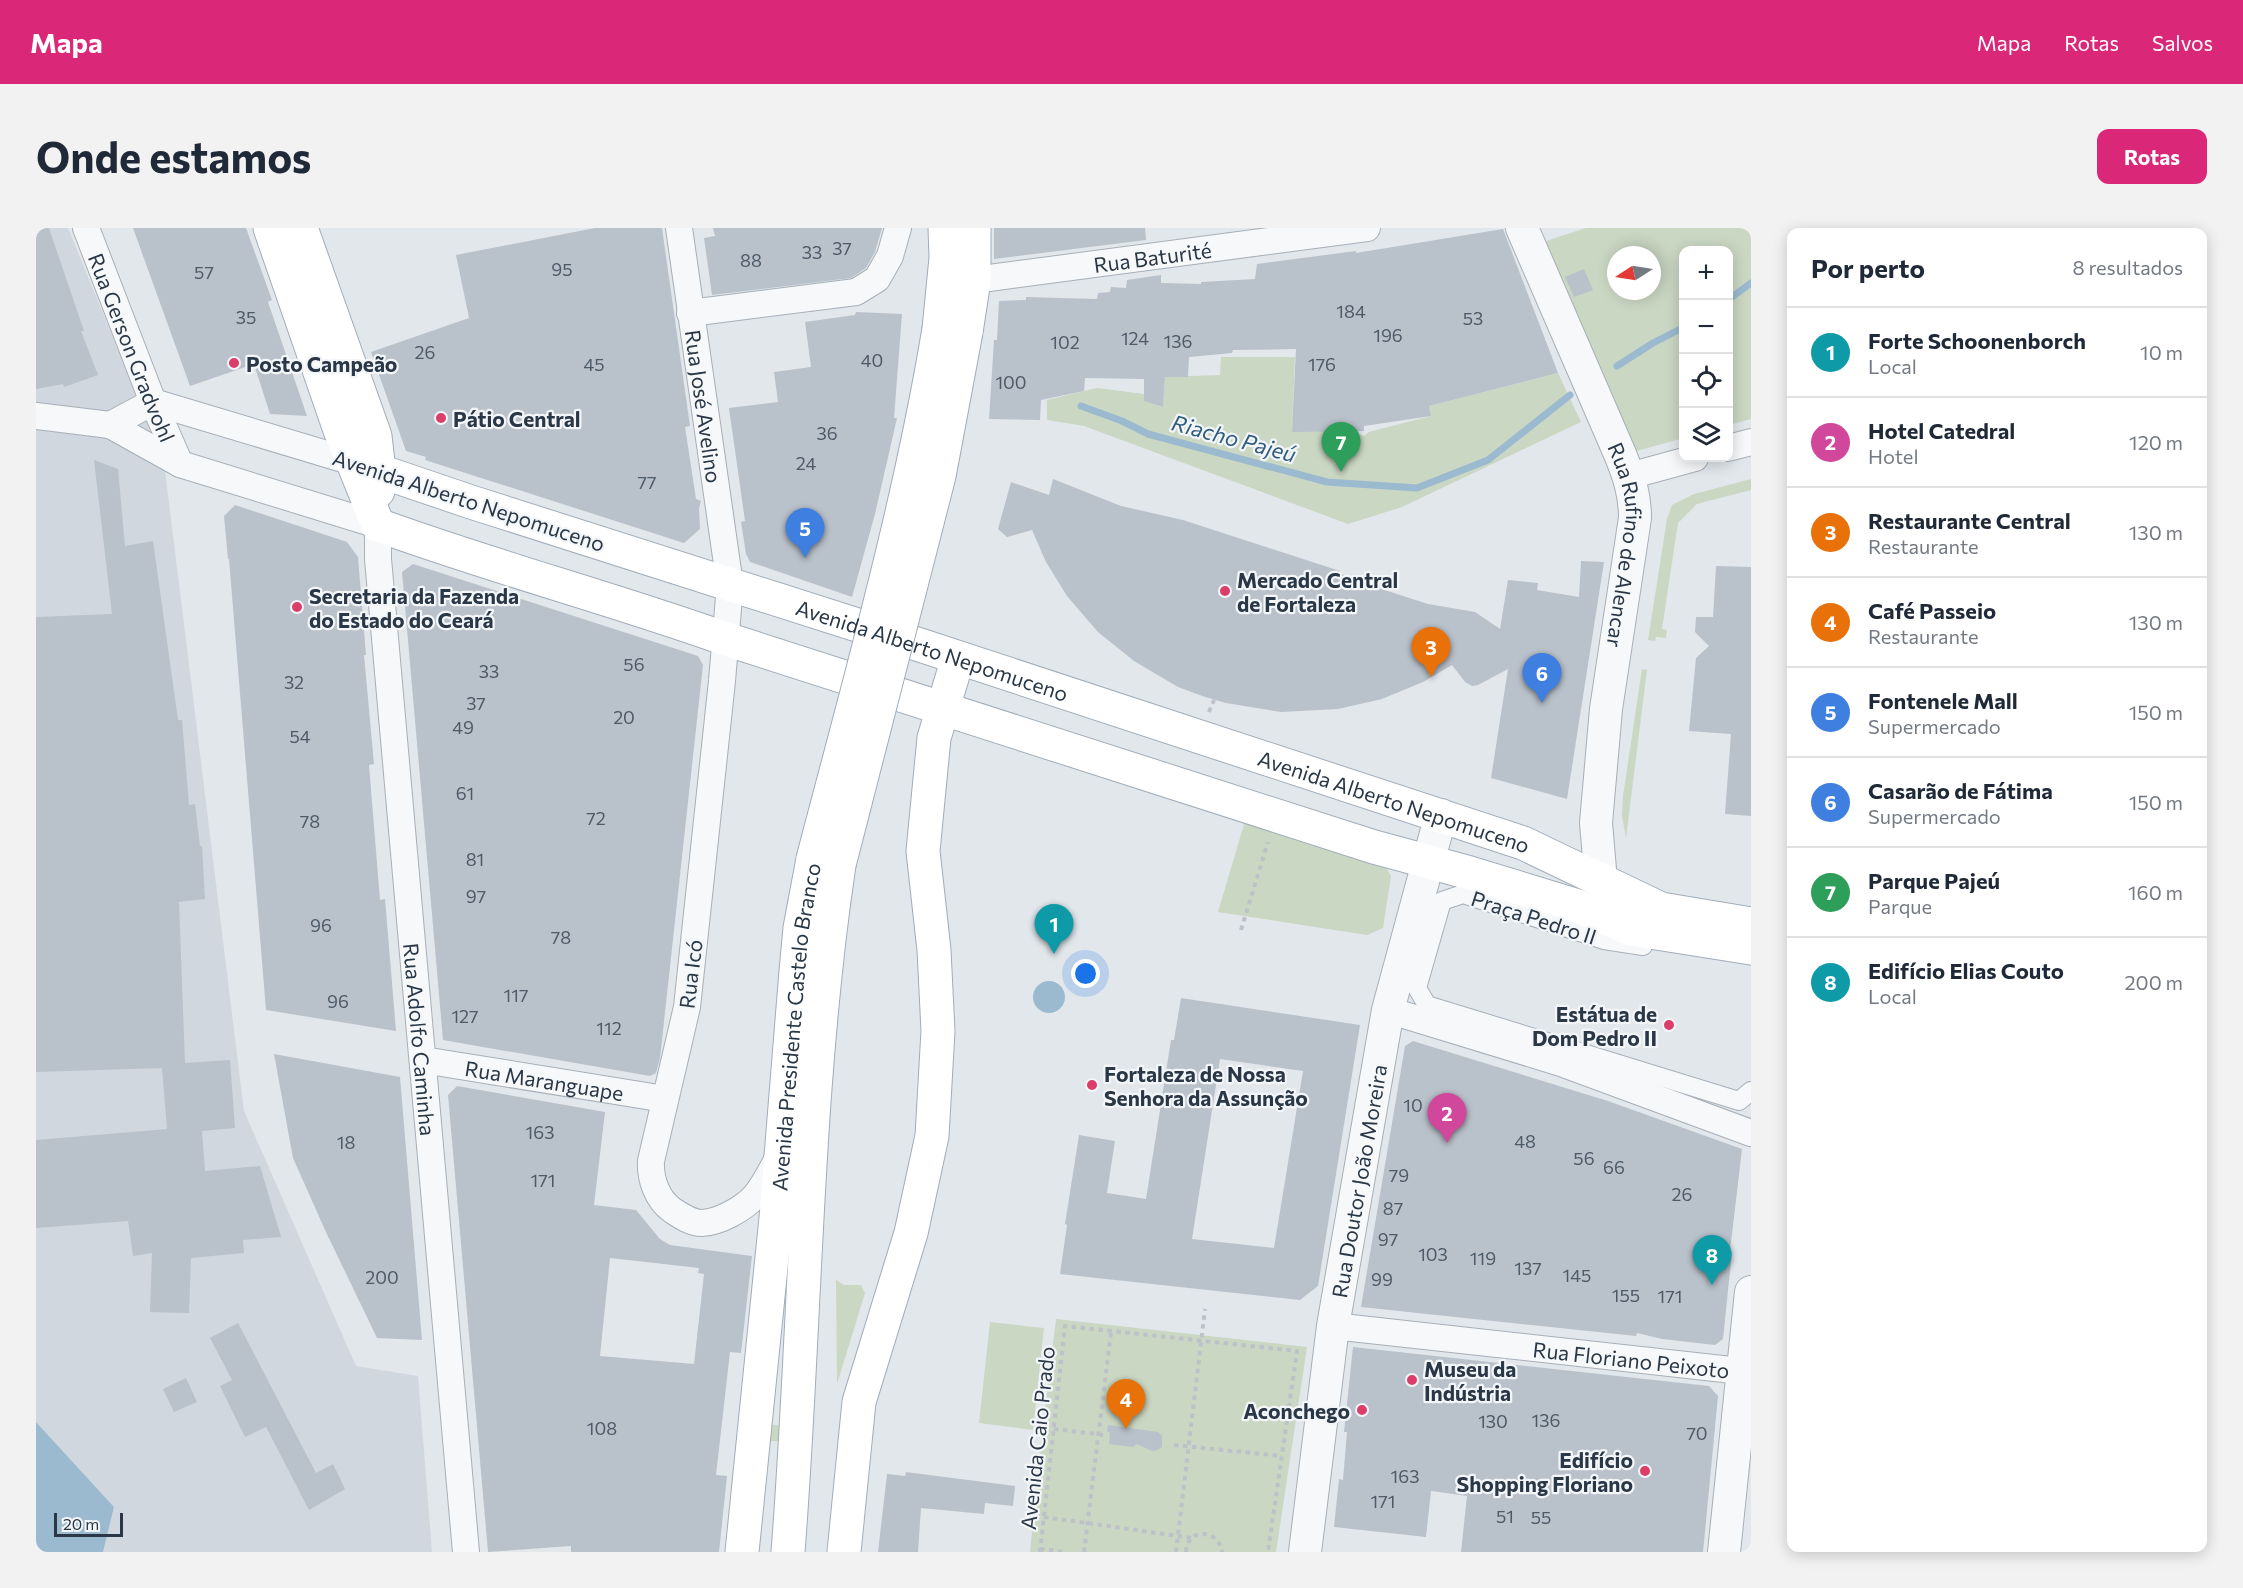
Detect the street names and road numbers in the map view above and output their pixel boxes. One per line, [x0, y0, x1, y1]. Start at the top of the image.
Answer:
street label: Rua Baturité [1092, 236, 1213, 277]
street label: Rua Gerson Gradvohl [84, 249, 181, 445]
street label: Rua José Avelino [681, 328, 728, 484]
street label: Rua Rufino de Alencar [1603, 438, 1648, 649]
street label: Avenida Alberto Nepomuceno [330, 444, 608, 556]
street label: Avenida Alberto Nepomuceno [793, 594, 1072, 705]
street label: Avenida Alberto Nepomuceno [1255, 744, 1535, 857]
street label: Avenida Presidente Castelo Branco [766, 861, 825, 1192]
street label: Praça Pedro II [1468, 885, 1600, 949]
street label: Rua Icó [673, 938, 707, 1010]
street label: Rua Adolfo Caminha [400, 942, 442, 1137]
street label: Rua Maranguape [463, 1054, 626, 1105]
street label: Rua Doutor João Moreira [1326, 1062, 1391, 1300]
street label: Rua Floriano Peixoto [1532, 1336, 1731, 1382]
street label: Avenida Caio Prado [1015, 1345, 1059, 1531]

